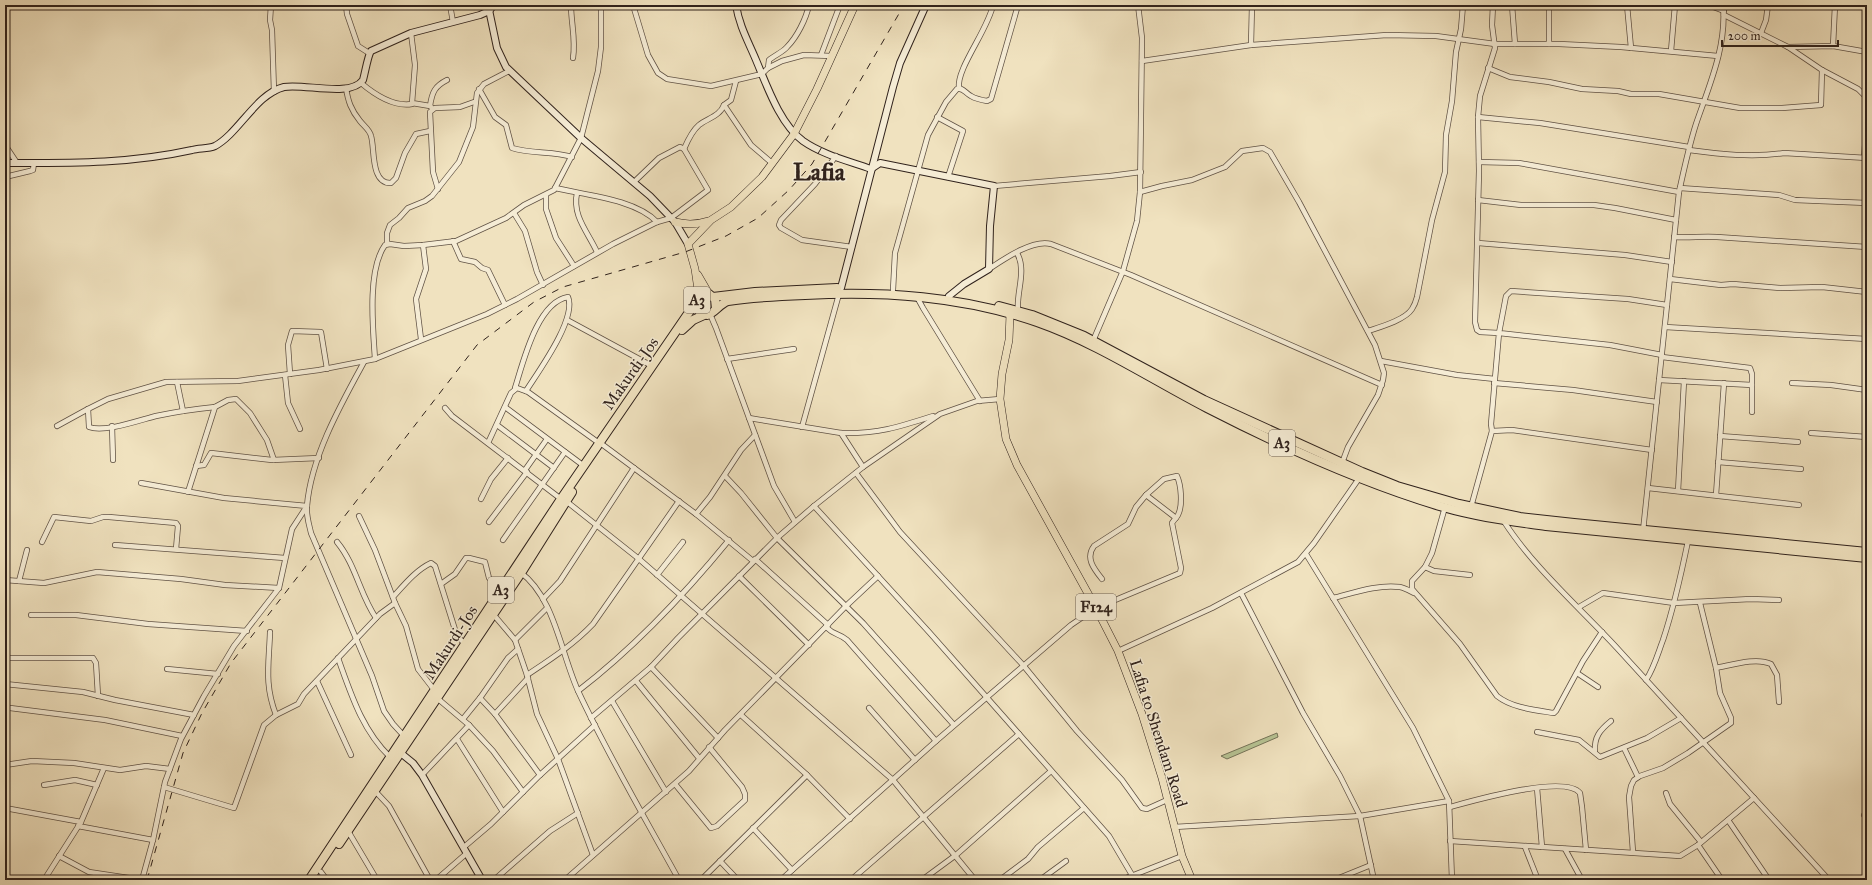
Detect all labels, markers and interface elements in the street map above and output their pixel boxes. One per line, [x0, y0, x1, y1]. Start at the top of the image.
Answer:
scale bar [1722, 22, 1838, 48]
text: 200 m [1728, 29, 1761, 43]
district label: Lafia [793, 157, 846, 187]
road number: A3 [684, 287, 710, 313]
street label: Makurdi-Jos [598, 333, 663, 414]
road number: A3 [1269, 430, 1295, 456]
road number: A3 [488, 577, 514, 603]
road number: F124 [1076, 594, 1116, 620]
street label: Makurdi-Jos [419, 602, 482, 683]
street label: Lafia to Shendam Road [1126, 657, 1191, 810]

